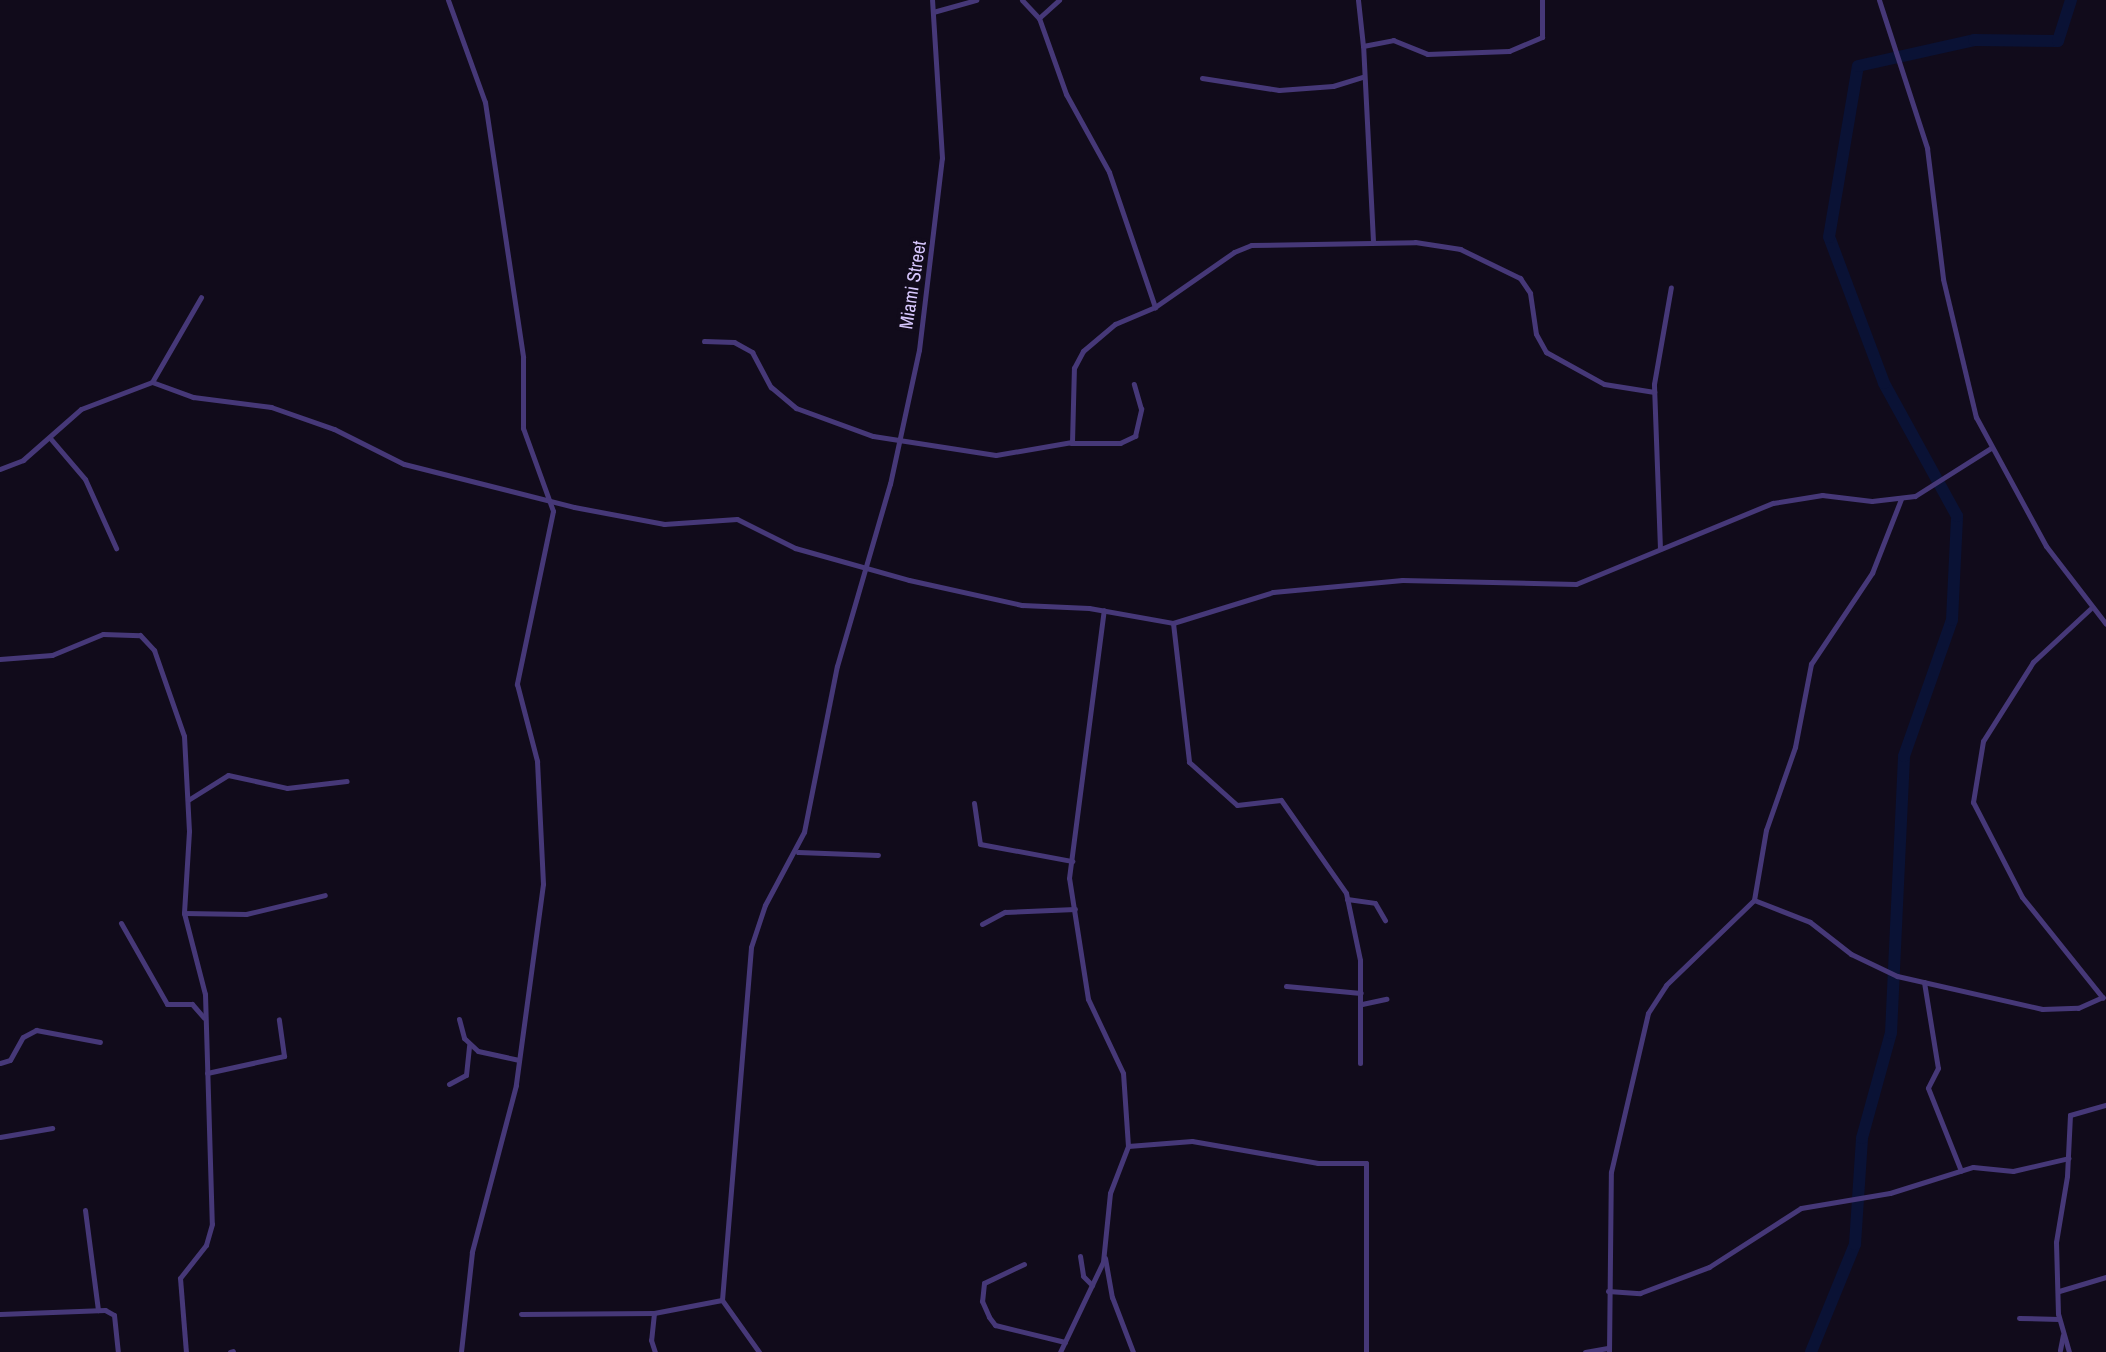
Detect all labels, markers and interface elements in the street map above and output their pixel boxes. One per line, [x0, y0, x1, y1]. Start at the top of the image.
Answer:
street label: Miami Street [895, 239, 931, 331]

